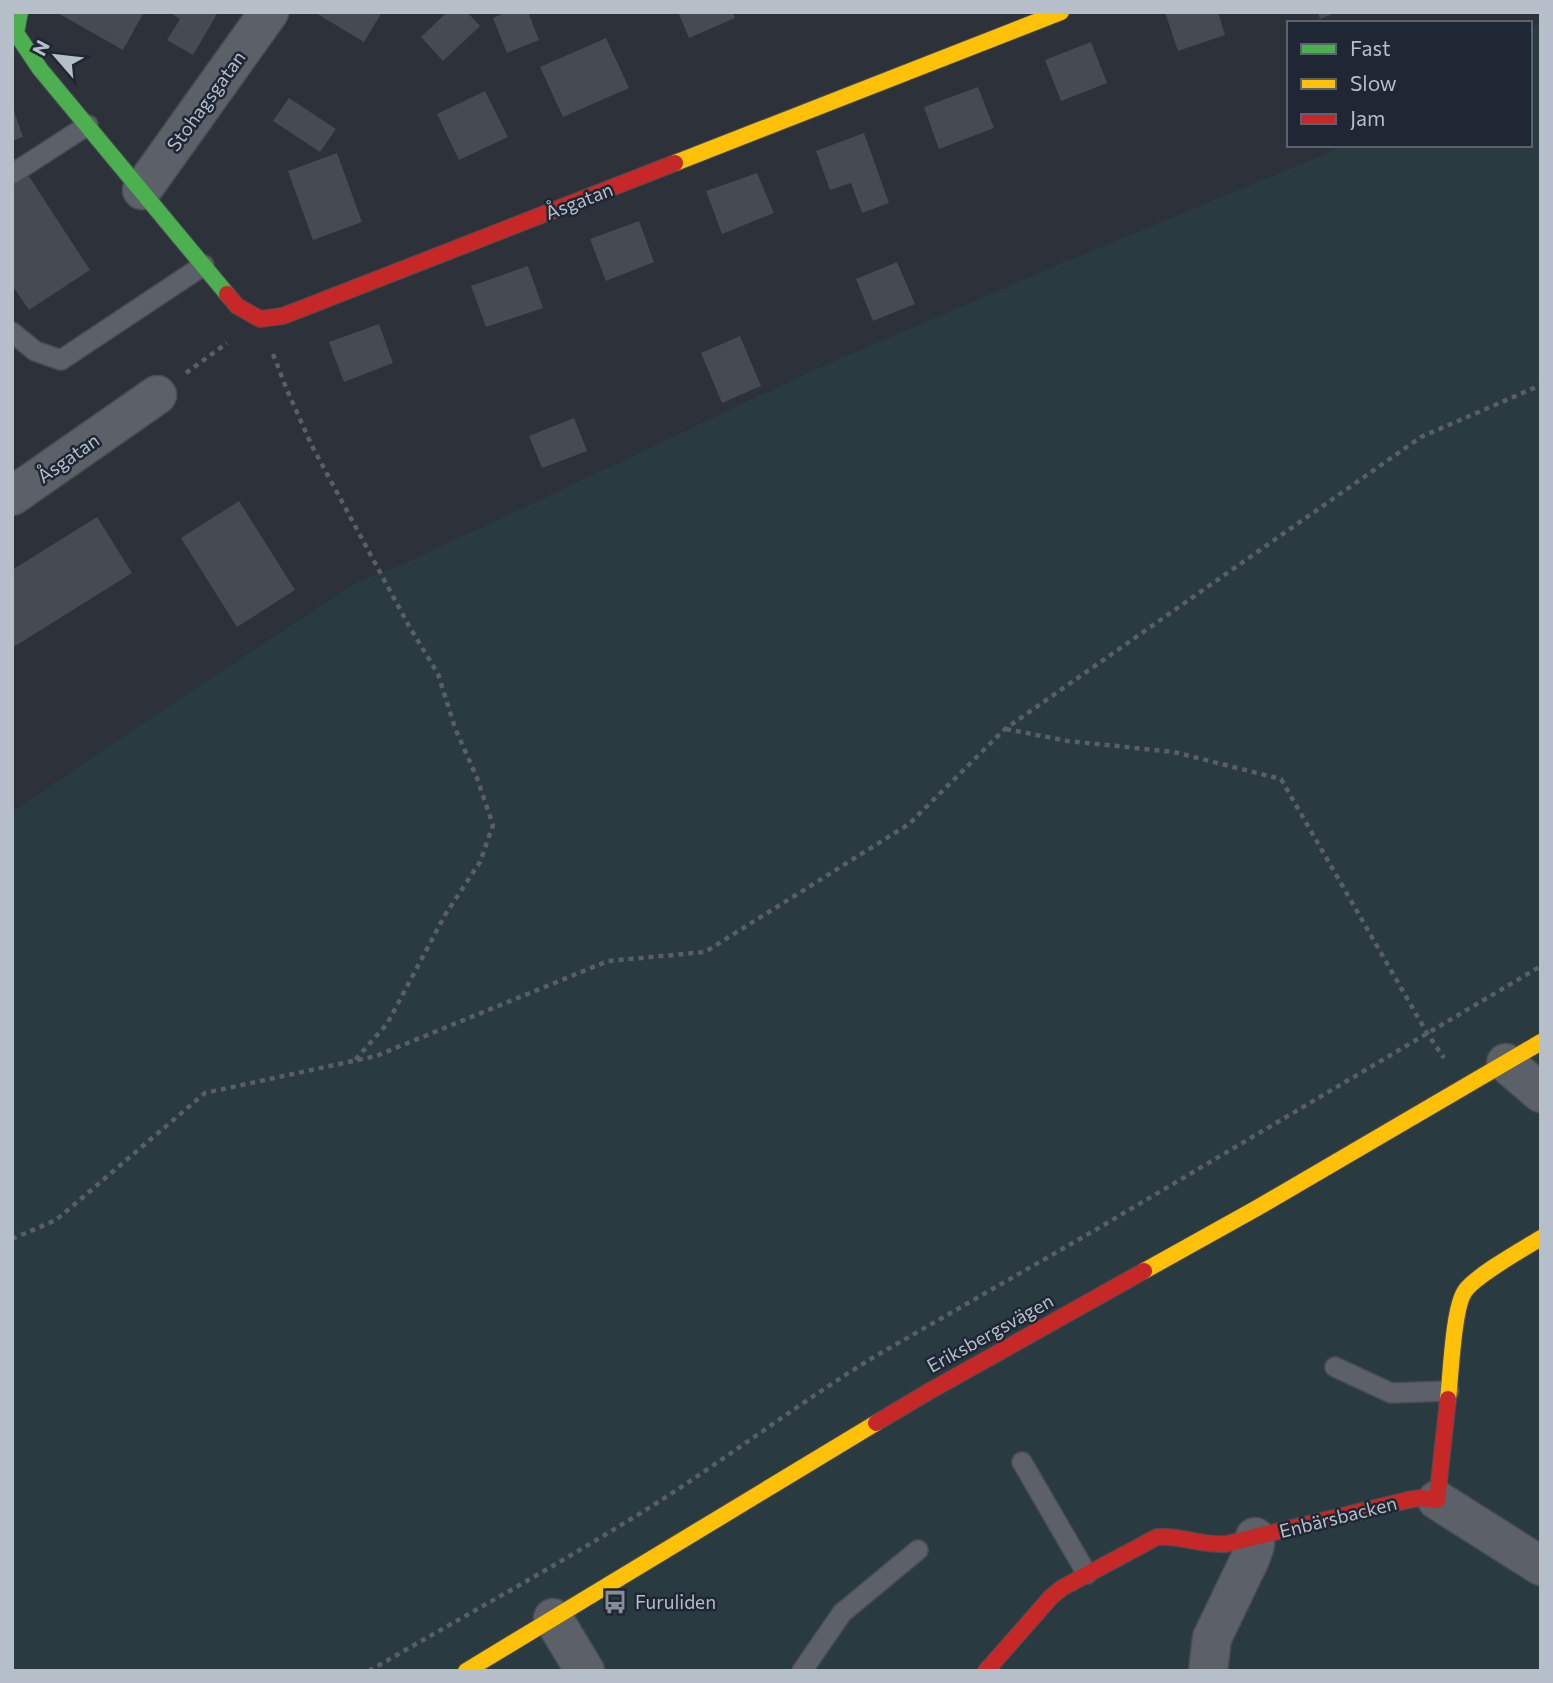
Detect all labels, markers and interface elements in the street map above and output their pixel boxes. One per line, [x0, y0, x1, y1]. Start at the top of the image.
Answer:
north arrow [21, 21, 91, 91]
legend [1287, 21, 1532, 147]
text: Fast [1350, 35, 1391, 60]
text: N [27, 36, 54, 59]
street label: Stohagsgatan [161, 46, 250, 155]
text: Slow [1350, 70, 1397, 95]
text: Jam [1350, 105, 1385, 130]
street label: Åsgatan [541, 176, 616, 224]
street label: Åsgatan [32, 427, 103, 487]
street label: Eriksbergsvägen [923, 1288, 1057, 1377]
street label: Enbärsbacken [1277, 1491, 1399, 1542]
bus stop icon: Furuliden [601, 1588, 629, 1616]
place label: Furuliden [635, 1590, 716, 1613]

